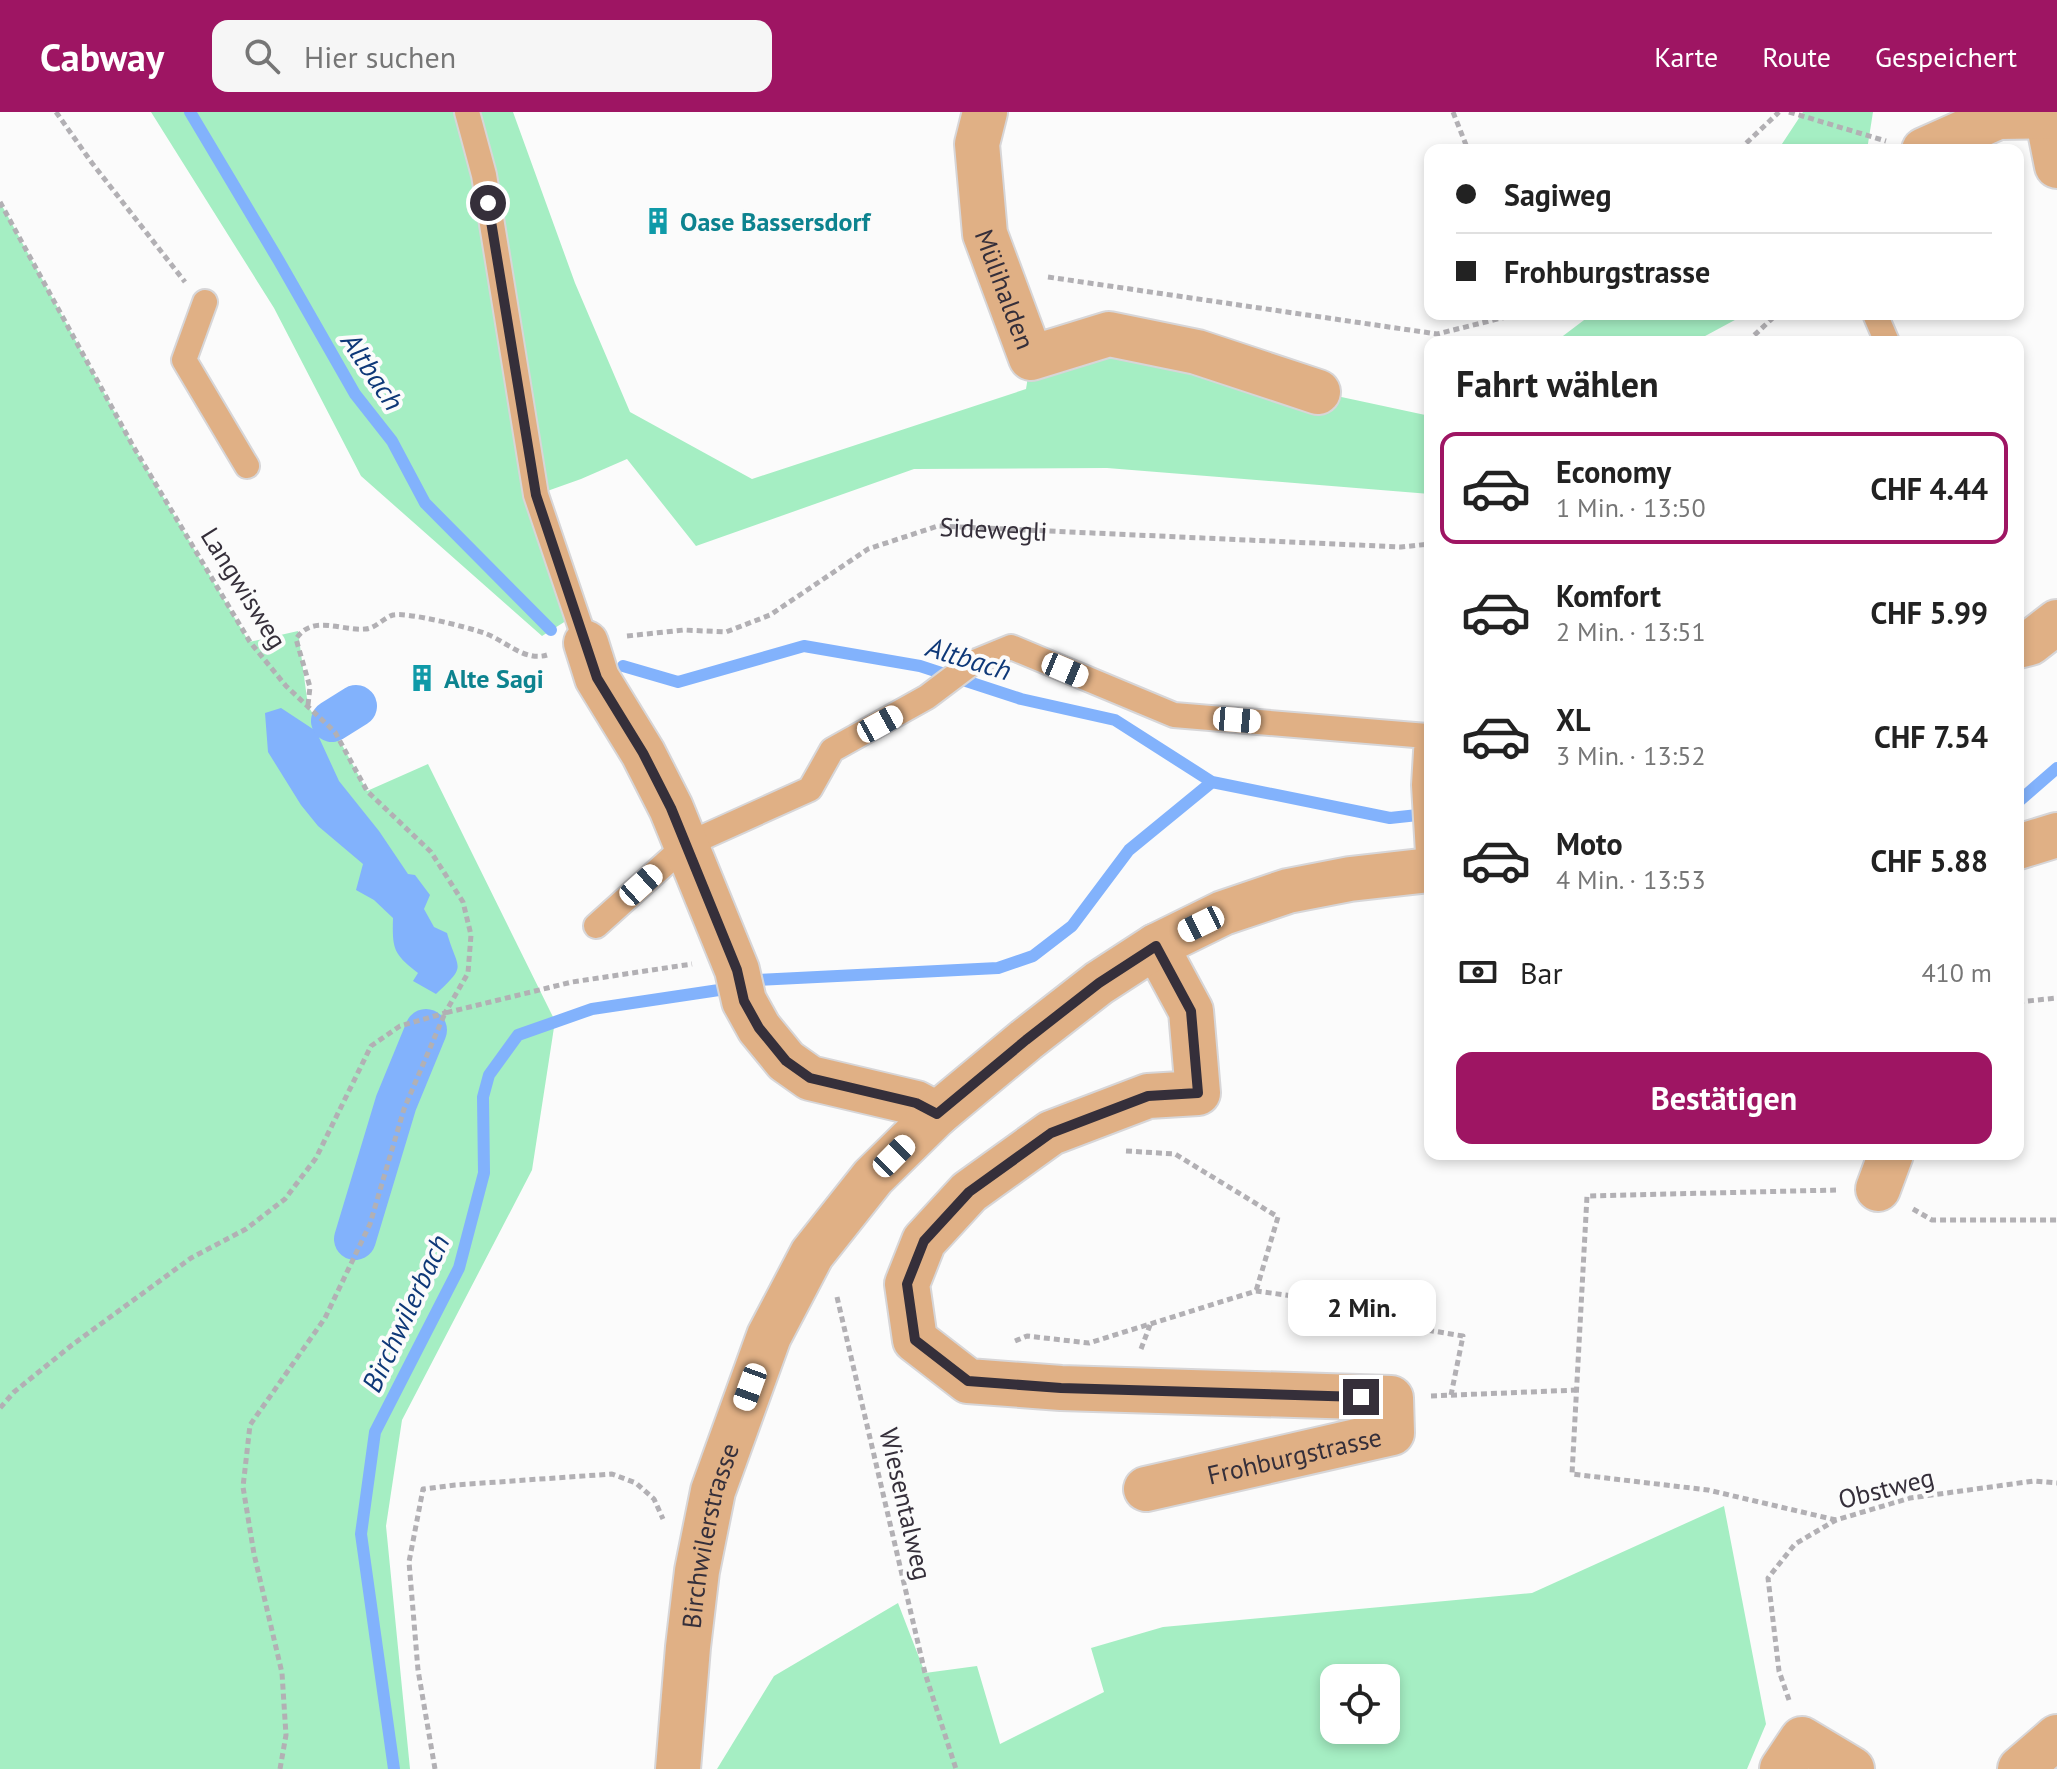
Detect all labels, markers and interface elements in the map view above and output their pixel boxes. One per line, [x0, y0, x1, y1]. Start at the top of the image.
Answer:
search box [212, 20, 772, 92]
text: Cabway [40, 32, 164, 81]
icon: search [240, 34, 284, 78]
text: Hier suchen [304, 37, 456, 76]
text: Karte [1654, 38, 1718, 75]
text: Route [1762, 38, 1831, 75]
text: Gespeichert [1875, 38, 2017, 75]
text: Sagiweg [1504, 175, 1611, 214]
route start [470, 185, 506, 221]
place label: Oase Bassersdorf [680, 205, 872, 238]
building icon: Oase Bassersdorf [643, 206, 673, 236]
street label: Mülihalden [968, 225, 1043, 353]
text: Frohburgstrasse [1504, 252, 1710, 291]
water label: Altbach [333, 324, 413, 417]
text: Fahrt wählen [1456, 360, 1659, 407]
icon: car [1460, 452, 1532, 524]
text: Economy [1556, 452, 1671, 491]
text: CHF 4.44 [1870, 469, 1988, 508]
text: 1 Min. · 13:50 [1556, 491, 1706, 524]
street label: Sidewegli [939, 510, 1048, 547]
street label: Langwisweg [194, 521, 294, 655]
icon: car [1460, 576, 1532, 648]
text: Komfort [1556, 576, 1661, 615]
text: CHF 5.99 [1870, 593, 1988, 632]
text: 2 Min. · 13:51 [1556, 615, 1706, 648]
water label: Altbach [921, 627, 1016, 688]
car [1038, 650, 1092, 690]
place label: Alte Sagi [444, 662, 544, 695]
building icon: Alte Sagi [407, 663, 437, 693]
icon: car [1460, 700, 1532, 772]
text: XL [1556, 700, 1590, 739]
car [853, 702, 907, 746]
car [1212, 706, 1262, 734]
text: CHF 7.54 [1874, 717, 1988, 756]
text: 3 Min. · 13:52 [1556, 739, 1706, 772]
icon: car [1460, 824, 1532, 896]
text: Moto [1556, 824, 1623, 863]
text: CHF 5.88 [1870, 841, 1988, 880]
car [615, 860, 667, 910]
text: 4 Min. · 13:53 [1556, 863, 1706, 896]
car [1174, 903, 1228, 945]
icon: cash [1456, 950, 1500, 994]
text: Bar [1520, 953, 1563, 992]
text: 410 m [1921, 956, 1992, 989]
button: Bestätigen [1456, 1052, 1992, 1144]
car [869, 1131, 919, 1181]
water label: Birchwilerbach [352, 1228, 458, 1398]
callout: 2 Min. [1287, 1281, 1435, 1337]
text: 2 Min. [1327, 1291, 1397, 1324]
car [731, 1360, 769, 1414]
route end [1343, 1379, 1379, 1415]
street label: Frohburgstrasse [1204, 1419, 1385, 1491]
street label: Wiesentalweg [872, 1425, 940, 1583]
street label: Birchwilerstrasse [674, 1438, 746, 1630]
street label: Obstweg [1835, 1460, 1937, 1516]
map controls [1320, 1664, 1400, 1744]
button: locate [1320, 1664, 1400, 1744]

